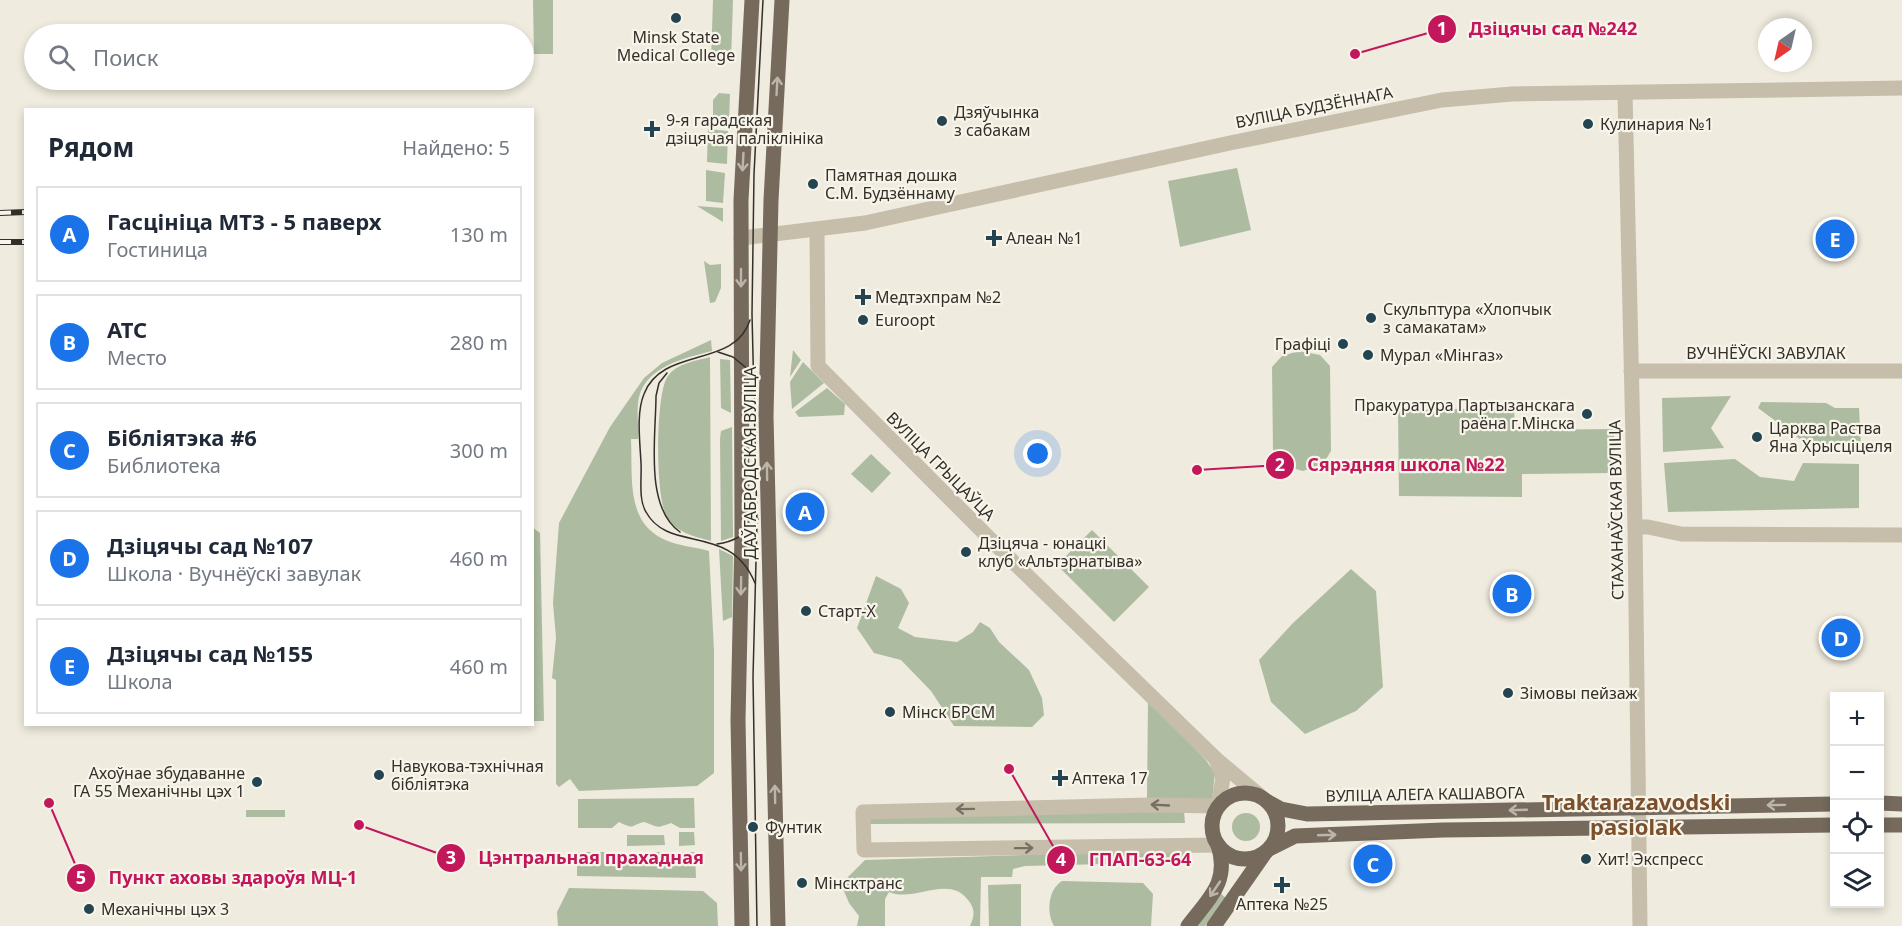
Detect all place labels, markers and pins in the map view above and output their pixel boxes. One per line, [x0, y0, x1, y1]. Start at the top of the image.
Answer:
marker: Minsk State Medical College [669, 11, 683, 25]
callout: Дзіцячы сад №242 [1427, 11, 1649, 47]
place label: Minsk State Medical College [617, 26, 735, 66]
place label: Дзяўчынка з сабакам [954, 101, 1039, 141]
place label: 9-я гарадская дзіцячая паліклініка [666, 109, 824, 149]
place label: Кулинария №1 [1600, 113, 1714, 135]
marker: Дзяўчынка з сабакам [935, 114, 949, 128]
marker: Кулинария №1 [1581, 117, 1595, 131]
marker: 9-я гарадская дзіцячая паліклініка [643, 120, 661, 138]
place label: Памятная дошка С.М. Будзённаму [825, 164, 957, 204]
marker: Памятная дошка С.М. Будзённаму [806, 177, 820, 191]
pin: E [1816, 216, 1854, 262]
place label: Алеан №1 [1006, 227, 1083, 249]
marker: Алеан №1 [987, 231, 1001, 245]
place label: Медтэхпрам №2 [875, 286, 1001, 308]
marker: Медтэхпрам №2 [856, 290, 870, 304]
place label: Скульптура «Хлопчык з самакатам» [1383, 298, 1552, 338]
place label: Euroopt [875, 309, 935, 331]
marker: Скульптура «Хлопчык з самакатам» [1364, 311, 1378, 325]
marker: Euroopt [856, 313, 870, 327]
place label: Графіці [1275, 333, 1331, 355]
marker: Графіці [1336, 337, 1350, 351]
place label: Мурал «Мінгаз» [1380, 344, 1503, 366]
marker: Мурал «Мінгаз» [1361, 348, 1375, 362]
place label: Пракуратура Партызанскага раёна г.Мінска [1354, 394, 1575, 434]
marker: Пракуратура Партызанскага раёна г.Мінска [1580, 407, 1594, 421]
place label: Царква Раства Яна Хрысціцеля [1769, 417, 1892, 457]
marker: Царква Раства Яна Хрысціцеля [1750, 430, 1764, 444]
callout: Сярэдняя школа №22 [1265, 447, 1517, 483]
pin: A [786, 490, 824, 534]
place label: Дзіцяча - юнацкі клуб «Альтэрнатыва» [978, 532, 1142, 572]
marker: Дзіцяча - юнацкі клуб «Альтэрнатыва» [959, 545, 973, 559]
pin: B [1492, 572, 1532, 616]
place label: Старт-X [818, 600, 876, 622]
marker: Старт-X [799, 604, 813, 618]
pin: D [1822, 616, 1860, 660]
place label: Зімовы пейзаж [1520, 682, 1638, 704]
marker: Зімовы пейзаж [1501, 686, 1515, 700]
place label: Мінск БРСМ [902, 701, 995, 723]
marker: Мінск БРСМ [883, 705, 897, 719]
place label: Навукова-тэхнічная бібліятэка [391, 755, 544, 795]
place label: Ахоўнае збудаванне ГА 55 Механічны цэх 1 [73, 762, 245, 802]
place label: Аптека 17 [1072, 767, 1148, 789]
marker: Навукова-тэхнічная бібліятэка [372, 768, 386, 782]
marker: Аптека 17 [1053, 771, 1067, 785]
marker: Ахоўнае збудаванне ГА 55 Механічны цэх 1 [250, 775, 264, 789]
place label: Фунтик [765, 816, 822, 838]
marker: Фунтик [746, 820, 760, 834]
callout: Цэнтральная прахадная [436, 840, 716, 876]
callout: ГПАП-63-64 [1046, 842, 1203, 878]
pin: C [1354, 842, 1392, 886]
place label: Хит! Экспресс [1598, 848, 1704, 870]
marker: Хит! Экспресс [1579, 852, 1593, 866]
callout: Пункт аховы здароўя МЦ-1 [66, 860, 369, 896]
place label: Мінсктранс [814, 872, 903, 894]
marker: Мінсктранс [795, 876, 809, 890]
marker: Аптека №25 [1275, 878, 1289, 892]
place label: Аптека №25 [1236, 893, 1328, 915]
place label: Механічны цэх 3 [101, 898, 229, 920]
marker: Механічны цэх 3 [82, 902, 96, 916]

